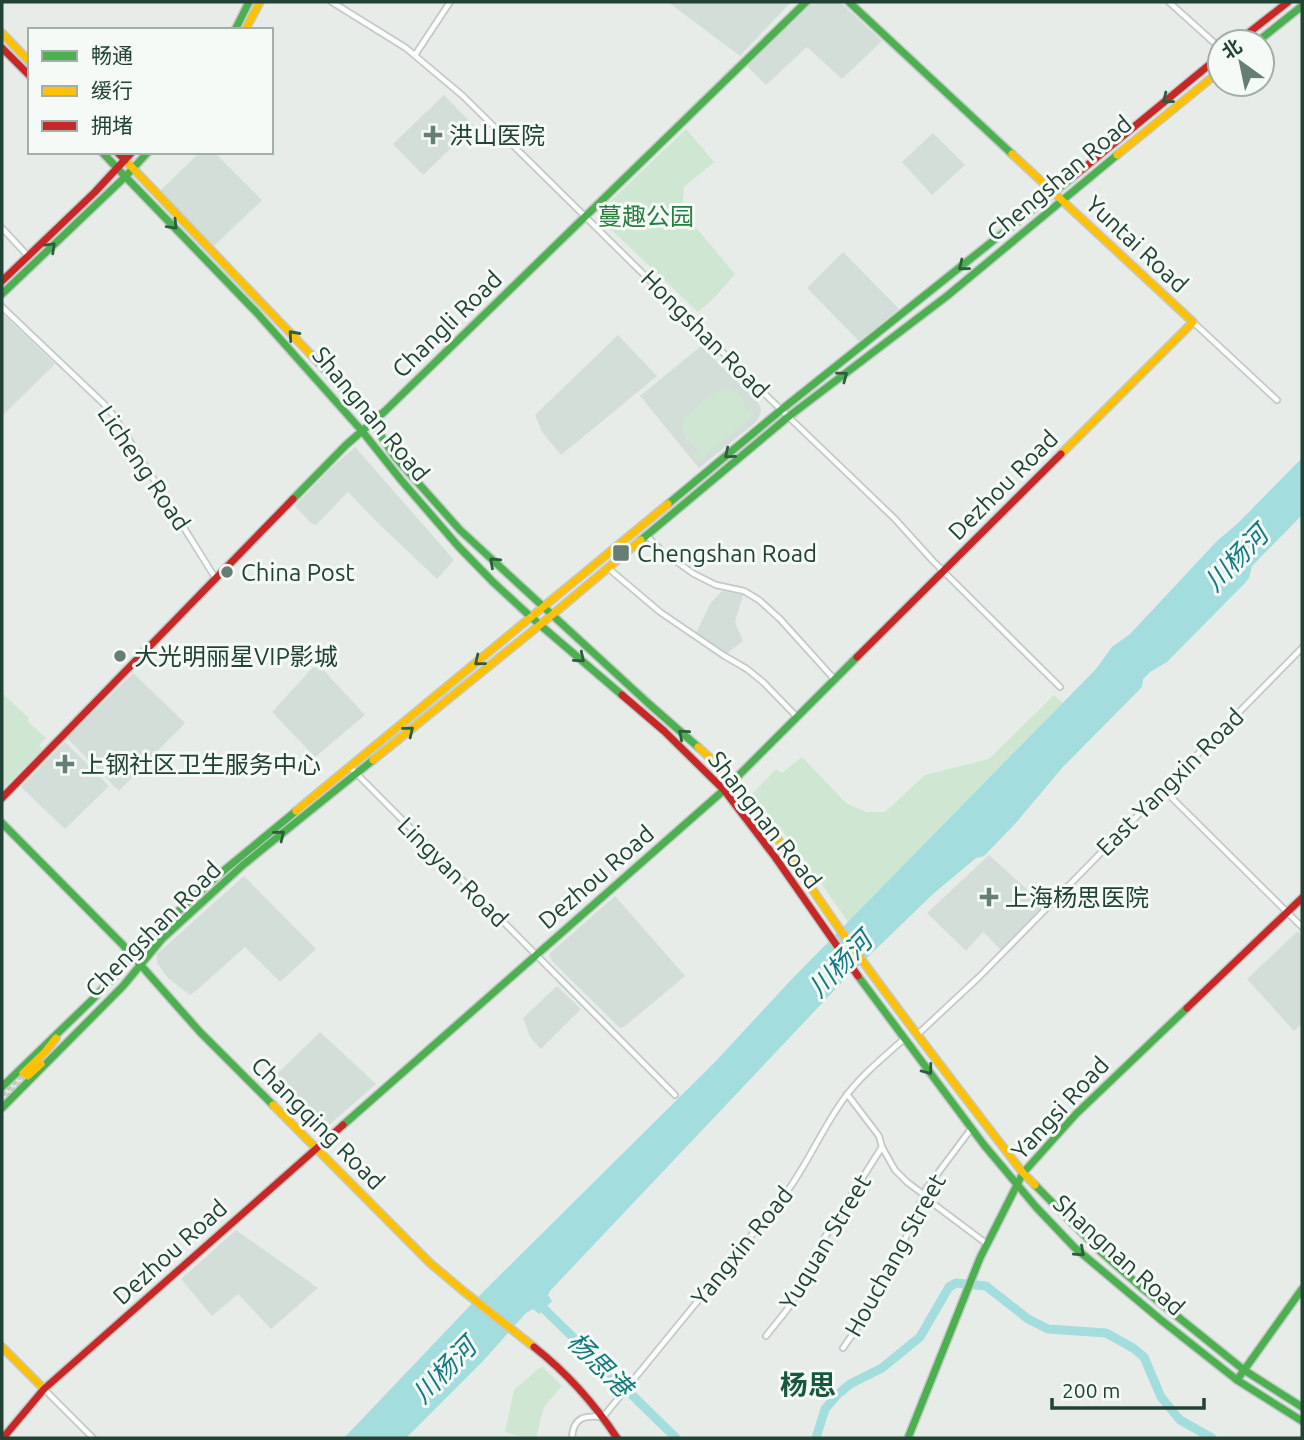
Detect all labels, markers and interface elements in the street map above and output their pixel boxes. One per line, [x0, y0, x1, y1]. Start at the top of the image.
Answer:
legend [28, 28, 273, 154]
north arrow [1206, 28, 1276, 98]
text: 北 [1218, 34, 1246, 63]
text: 畅通 [91, 43, 133, 67]
text: 缓行 [91, 78, 133, 102]
one-way arrow [1163, 91, 1176, 103]
street label: Chengshan Road [981, 110, 1137, 246]
text: 拥堵 [91, 113, 133, 137]
place label: 洪山医院 [449, 122, 545, 149]
marker: 洪山医院 [423, 125, 443, 145]
street label: Yuntai Road [1081, 190, 1193, 298]
park label: 蔓趣公园 [598, 203, 694, 230]
one-way arrow [165, 217, 178, 230]
one-way arrow [43, 243, 56, 256]
one-way arrow [958, 258, 970, 271]
street label: Changli Road [387, 265, 507, 383]
street label: Hongshan Road [636, 265, 774, 403]
one-way arrow [288, 330, 301, 343]
street label: Shangnan Road [307, 341, 435, 487]
one-way arrow [835, 371, 847, 384]
street label: Licheng Road [92, 401, 196, 535]
street label: Dezhou Road [943, 425, 1063, 545]
one-way arrow [724, 446, 737, 458]
water label: 川杨河 [1198, 516, 1277, 596]
place label: Chengshan Road [637, 540, 817, 567]
marker: Chengshan Road [611, 543, 631, 563]
one-way arrow [489, 558, 502, 571]
place label: China Post [241, 559, 355, 586]
marker: China Post [219, 564, 235, 580]
place label: 大光明丽星VIP影城 [134, 643, 338, 670]
marker: 大光明丽星VIP影城 [112, 648, 128, 664]
one-way arrow [571, 650, 584, 662]
one-way arrow [475, 653, 487, 666]
street label: East Yangxin Road [1091, 703, 1249, 861]
one-way arrow [402, 726, 414, 739]
one-way arrow [679, 730, 692, 742]
street label: Shangnan Road [703, 746, 827, 894]
place label: 上钢社区卫生服务中心 [81, 751, 321, 778]
marker: 上钢社区卫生服务中心 [55, 754, 75, 774]
street label: Lingyan Road [393, 812, 513, 932]
street label: Dezhou Road [533, 820, 659, 934]
one-way arrow [272, 831, 284, 844]
street label: Chengshan Road [80, 856, 226, 1002]
place label: 上海杨思医院 [1005, 884, 1149, 911]
marker: 上海杨思医院 [979, 887, 999, 907]
water label: 川杨河 [802, 922, 881, 1002]
street label: Changqing Road [246, 1051, 390, 1195]
street label: Yangsi Road [1006, 1051, 1114, 1165]
one-way arrow [920, 1062, 933, 1075]
street label: Yuquan Street [774, 1169, 876, 1315]
street label: Houchang Street [839, 1169, 951, 1341]
street label: Yangxin Road [686, 1181, 798, 1311]
street label: Shangnan Road [1048, 1189, 1190, 1321]
street label: Dezhou Road [108, 1194, 232, 1310]
one-way arrow [1072, 1244, 1085, 1256]
water label: 杨思港 [562, 1326, 641, 1405]
water label: 川杨河 [406, 1328, 485, 1408]
scale bar [1052, 1366, 1204, 1410]
district label: 杨思 [780, 1369, 836, 1400]
text: 200 m [1062, 1378, 1120, 1402]

